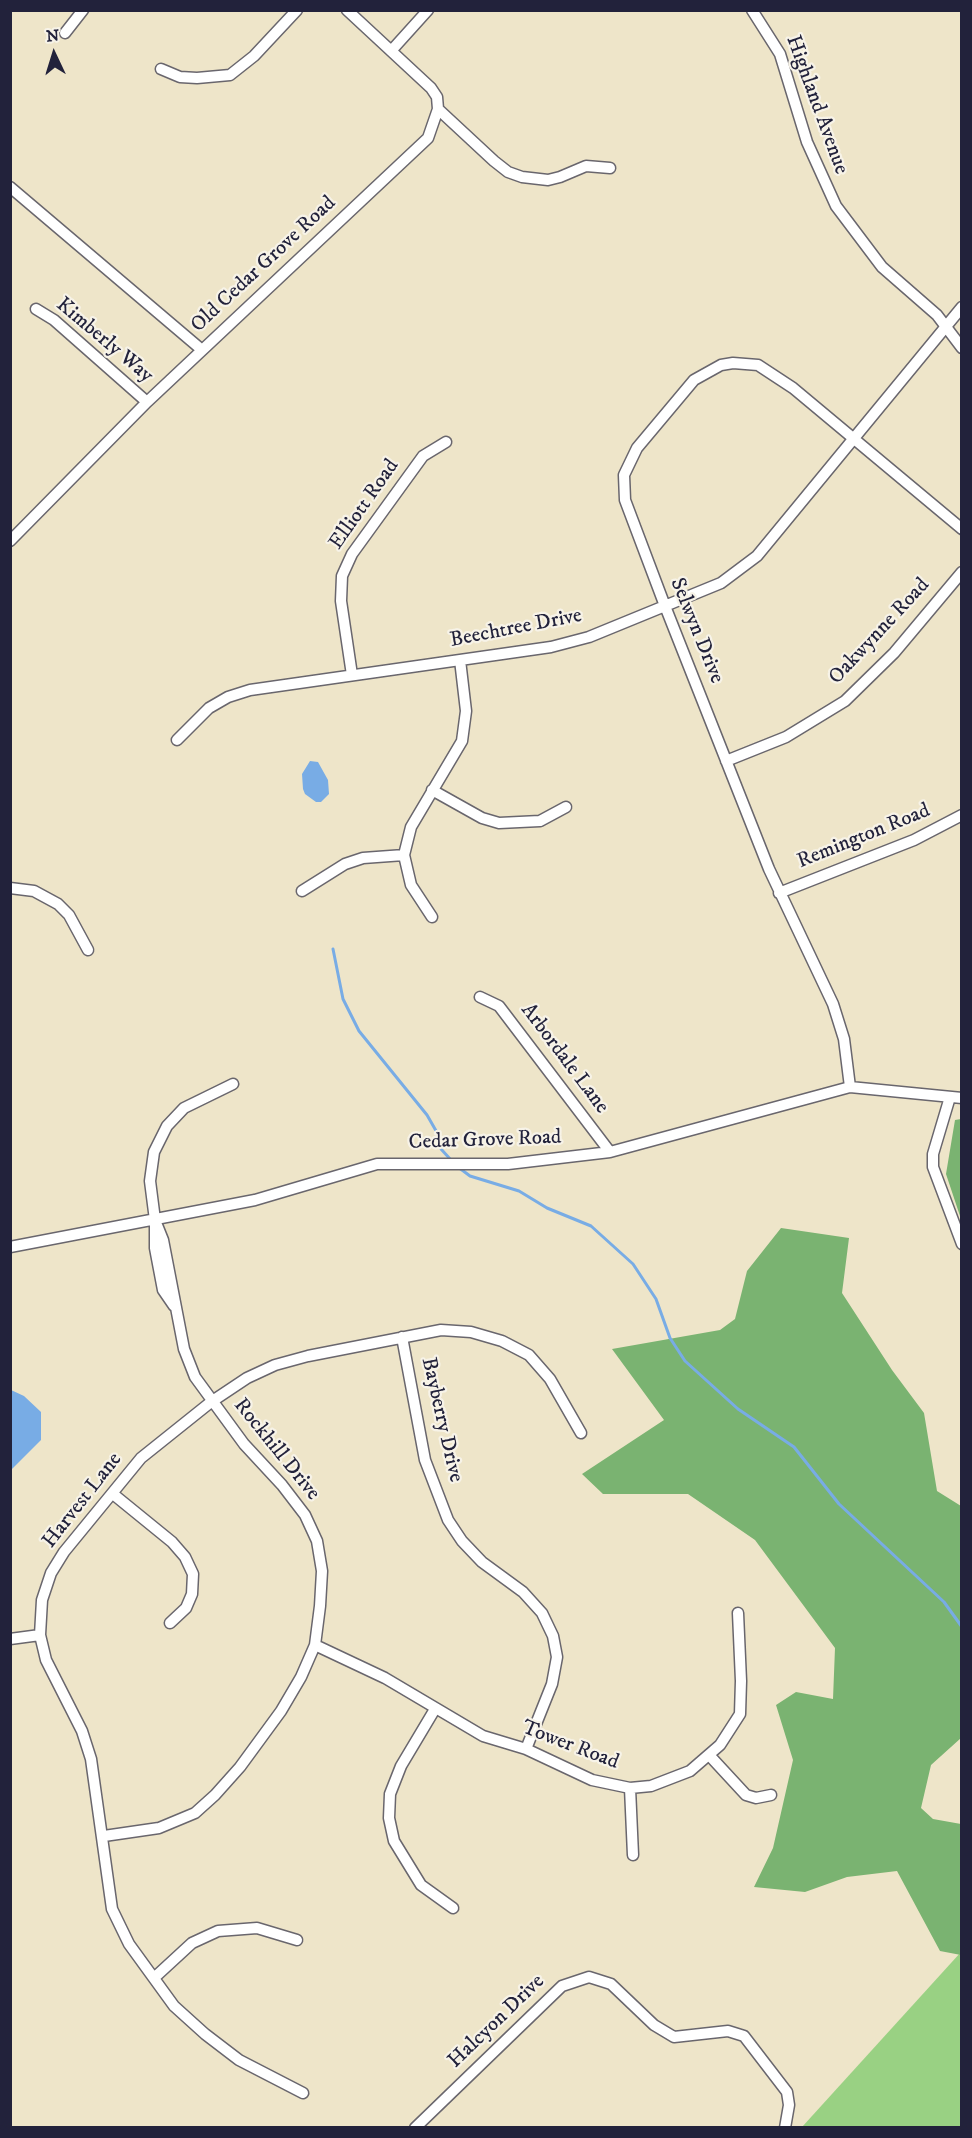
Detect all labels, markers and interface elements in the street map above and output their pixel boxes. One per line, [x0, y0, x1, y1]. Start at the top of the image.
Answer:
north arrow [24, 24, 84, 84]
text: N [45, 26, 60, 46]
street label: Highland Avenue [779, 32, 853, 178]
street label: Old Cedar Grove Road [186, 191, 342, 339]
street label: Kimberly Way [50, 293, 158, 389]
street label: Elliott Road [325, 455, 405, 555]
street label: Oakwynne Road [824, 574, 936, 690]
street label: Selwyn Drive [663, 575, 729, 687]
street label: Beechtree Drive [448, 604, 584, 654]
street label: Remington Road [794, 799, 934, 875]
street label: Arbordale Lane [514, 999, 614, 1119]
street label: Cedar Grove Road [408, 1126, 562, 1156]
street label: Bayberry Drive [414, 1355, 468, 1485]
street label: Rockhill Drive [227, 1394, 325, 1506]
street label: Harvest Lane [38, 1448, 128, 1554]
street label: Tower Road [518, 1716, 622, 1776]
street label: Halcyon Drive [444, 1970, 550, 2074]

